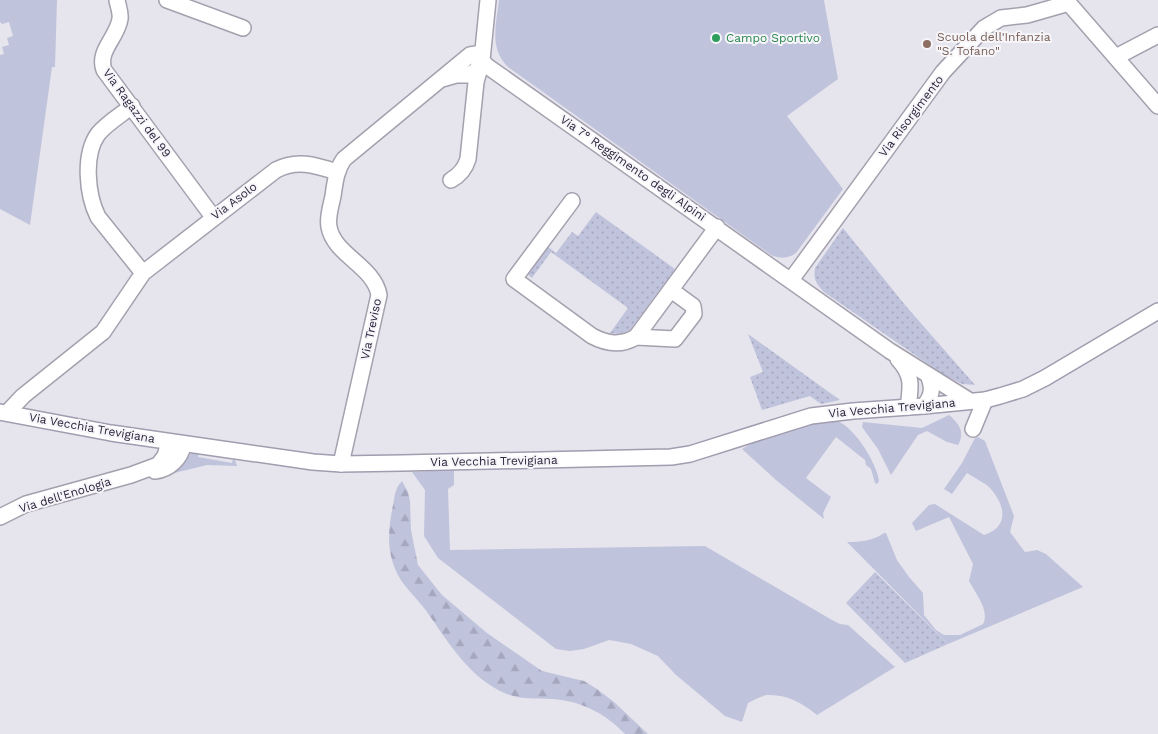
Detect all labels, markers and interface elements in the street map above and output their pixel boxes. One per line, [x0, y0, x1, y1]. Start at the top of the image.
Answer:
place label: Scuola dell'Infanzia "S. Tofano" [937, 30, 1051, 58]
place label: Campo Sportivo [726, 31, 820, 45]
marker: Campo Sportivo [710, 32, 722, 44]
marker: Scuola dell'Infanzia "S. Tofano" [921, 38, 933, 50]
street label: Via Ragazzi del 99 [100, 66, 174, 160]
street label: Via Risorgimento [876, 73, 946, 159]
street label: Via 7° Reggimento degli Alpini [558, 112, 708, 224]
street label: Via Asolo [208, 179, 260, 223]
street label: Via Treviso [358, 297, 384, 361]
street label: Via Vecchia Trevigiana [828, 395, 956, 421]
street label: Via Vecchia Trevigiana [28, 410, 156, 446]
street label: Via Vecchia Trevigiana [430, 453, 558, 469]
street label: Via dell'Enologia [17, 474, 113, 516]

